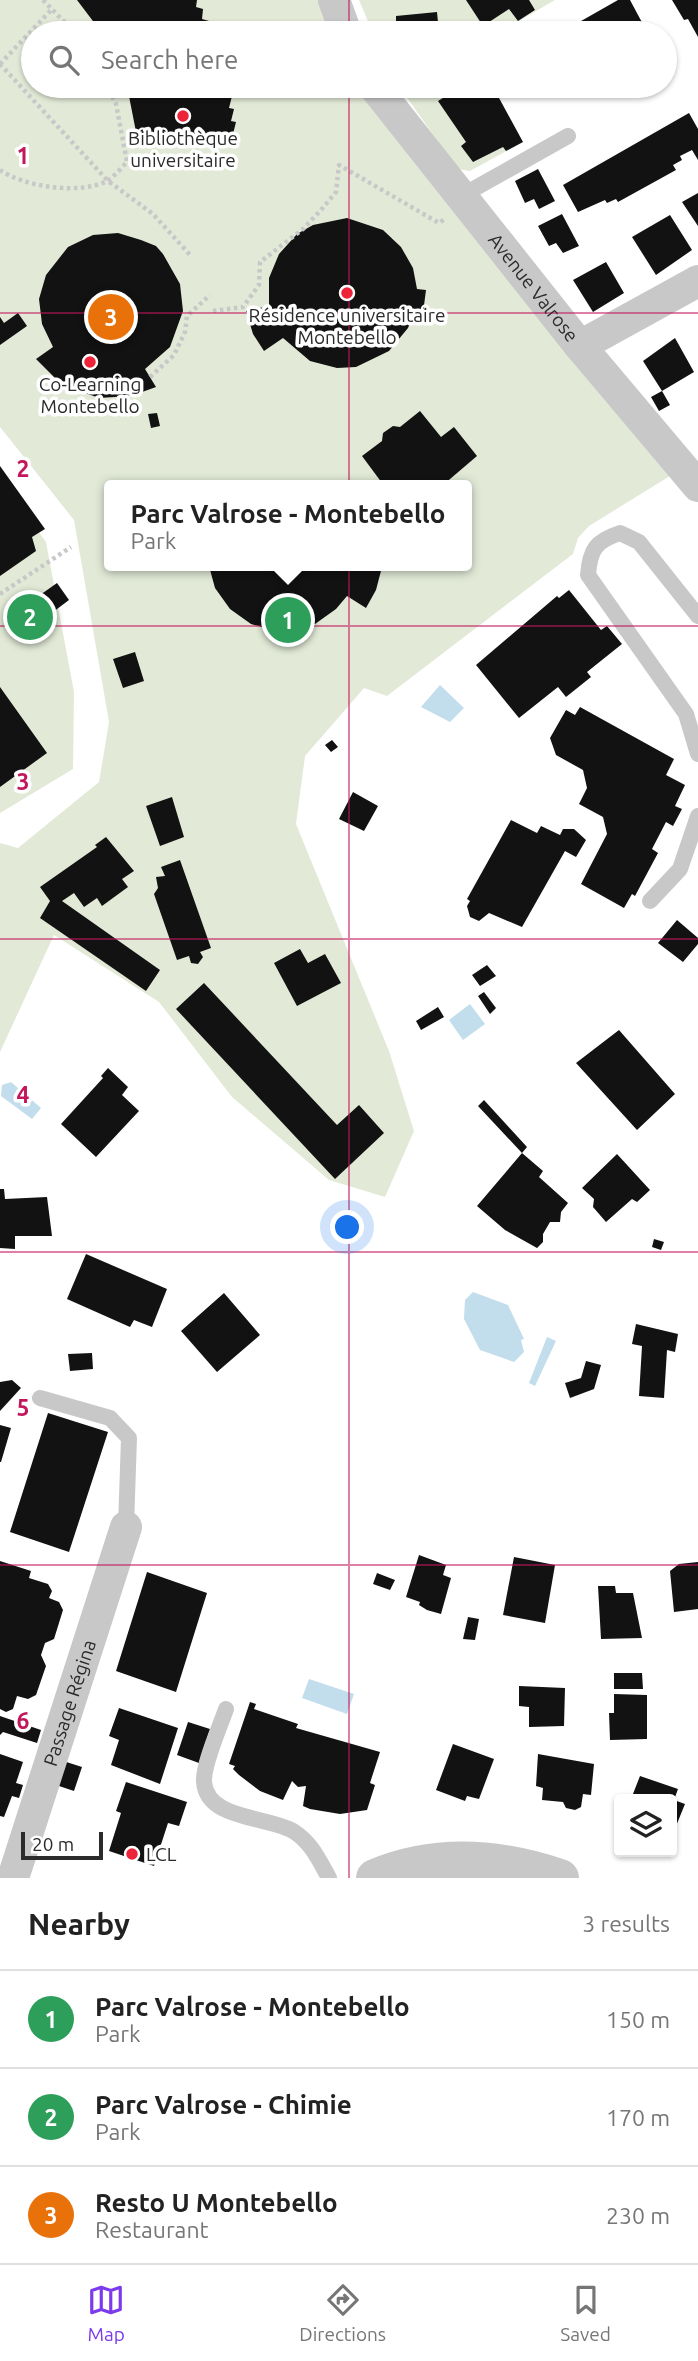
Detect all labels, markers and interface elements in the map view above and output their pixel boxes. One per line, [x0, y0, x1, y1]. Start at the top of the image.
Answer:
search box [21, 21, 677, 98]
icon: search [45, 41, 83, 79]
text: Search here [101, 45, 238, 74]
marker: Bibliothèque universitaire [175, 108, 191, 124]
place label: Bibliothèque universitaire [128, 127, 238, 171]
text: 1 [17, 143, 29, 168]
street label: Avenue Valrose [484, 229, 583, 346]
marker: Résidence universitaire Montebello [339, 285, 355, 301]
pin: 3 [88, 291, 134, 343]
place label: Résidence universitaire Montebello [249, 304, 445, 348]
marker: Co-Learning Montebello [82, 354, 98, 370]
place label: Co-Learning Montebello [39, 373, 141, 417]
text: 2 [17, 456, 29, 481]
popup [104, 480, 472, 571]
text: Parc Valrose - Montebello [131, 499, 445, 528]
text: Park [131, 528, 176, 553]
pin: 2 [7, 591, 53, 643]
pin: 1 [265, 594, 311, 646]
text: 3 [17, 769, 29, 794]
text: 4 [17, 1082, 30, 1107]
your location [330, 1210, 364, 1244]
text: 5 [17, 1395, 29, 1420]
street label: Passage Régina [39, 1637, 100, 1769]
text: 6 [17, 1708, 30, 1733]
map controls [614, 1794, 677, 1857]
button: layers [614, 1794, 677, 1857]
scale bar [21, 1829, 103, 1861]
text: 20 m [32, 1833, 74, 1855]
place label: LCL [146, 1843, 177, 1865]
marker: LCL [124, 1846, 140, 1862]
text: Nearby [28, 1907, 130, 1941]
text: 3 results [582, 1911, 670, 1936]
text: Parc Valrose - Montebello [95, 1992, 410, 2021]
text: 1 [45, 2007, 57, 2032]
text: 150 m [606, 2007, 670, 2032]
text: Park [95, 2021, 141, 2046]
text: Parc Valrose - Chimie [95, 2090, 352, 2119]
text: 2 [45, 2105, 57, 2130]
text: 170 m [606, 2105, 670, 2130]
text: Park [95, 2119, 141, 2144]
text: Resto U Montebello [95, 2188, 338, 2217]
text: 3 [45, 2203, 57, 2228]
text: 230 m [606, 2203, 670, 2228]
text: Restaurant [95, 2217, 209, 2242]
tab: Map [87, 2281, 125, 2345]
tab: Directions [299, 2281, 386, 2345]
tab: Saved [560, 2281, 611, 2345]

